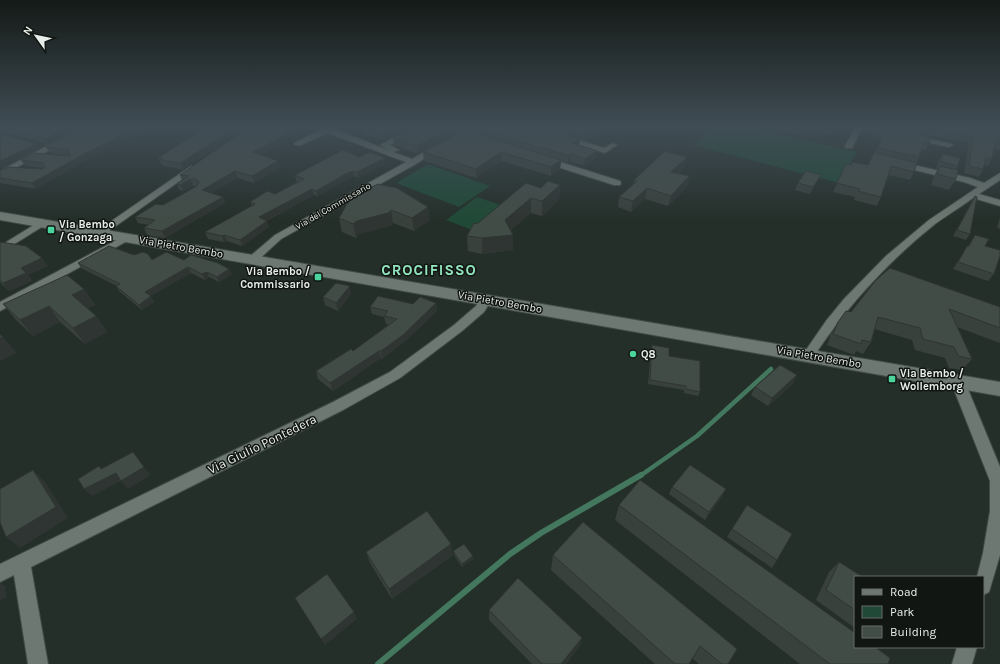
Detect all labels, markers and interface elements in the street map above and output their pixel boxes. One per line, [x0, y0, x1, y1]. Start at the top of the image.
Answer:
north arrow [16, 16, 56, 56]
text: N [20, 24, 36, 38]
street label: Via del Commissario [294, 180, 372, 231]
place label: Via Bembo / Gonzaga [59, 218, 115, 244]
marker: Via Bembo / Gonzaga [46, 225, 56, 235]
street label: Via Pietro Bembo [138, 233, 224, 261]
district label: CROCIFISSO [381, 261, 477, 279]
place label: Via Bembo / Commissario [240, 265, 310, 291]
marker: Via Bembo / Commissario [313, 272, 323, 282]
street label: Via Pietro Bembo [457, 288, 543, 316]
street label: Via Pietro Bembo [776, 343, 862, 371]
place label: Q8 [641, 348, 656, 361]
marker: Q8 [628, 349, 638, 359]
place label: Via Bembo / Wollemborg [900, 367, 964, 393]
marker: Via Bembo / Wollemborg [887, 374, 897, 384]
street label: Via Giulio Pontedera [205, 411, 319, 477]
legend [854, 576, 984, 648]
text: Road [890, 585, 918, 599]
text: Park [890, 605, 915, 619]
text: Building [890, 625, 937, 639]

